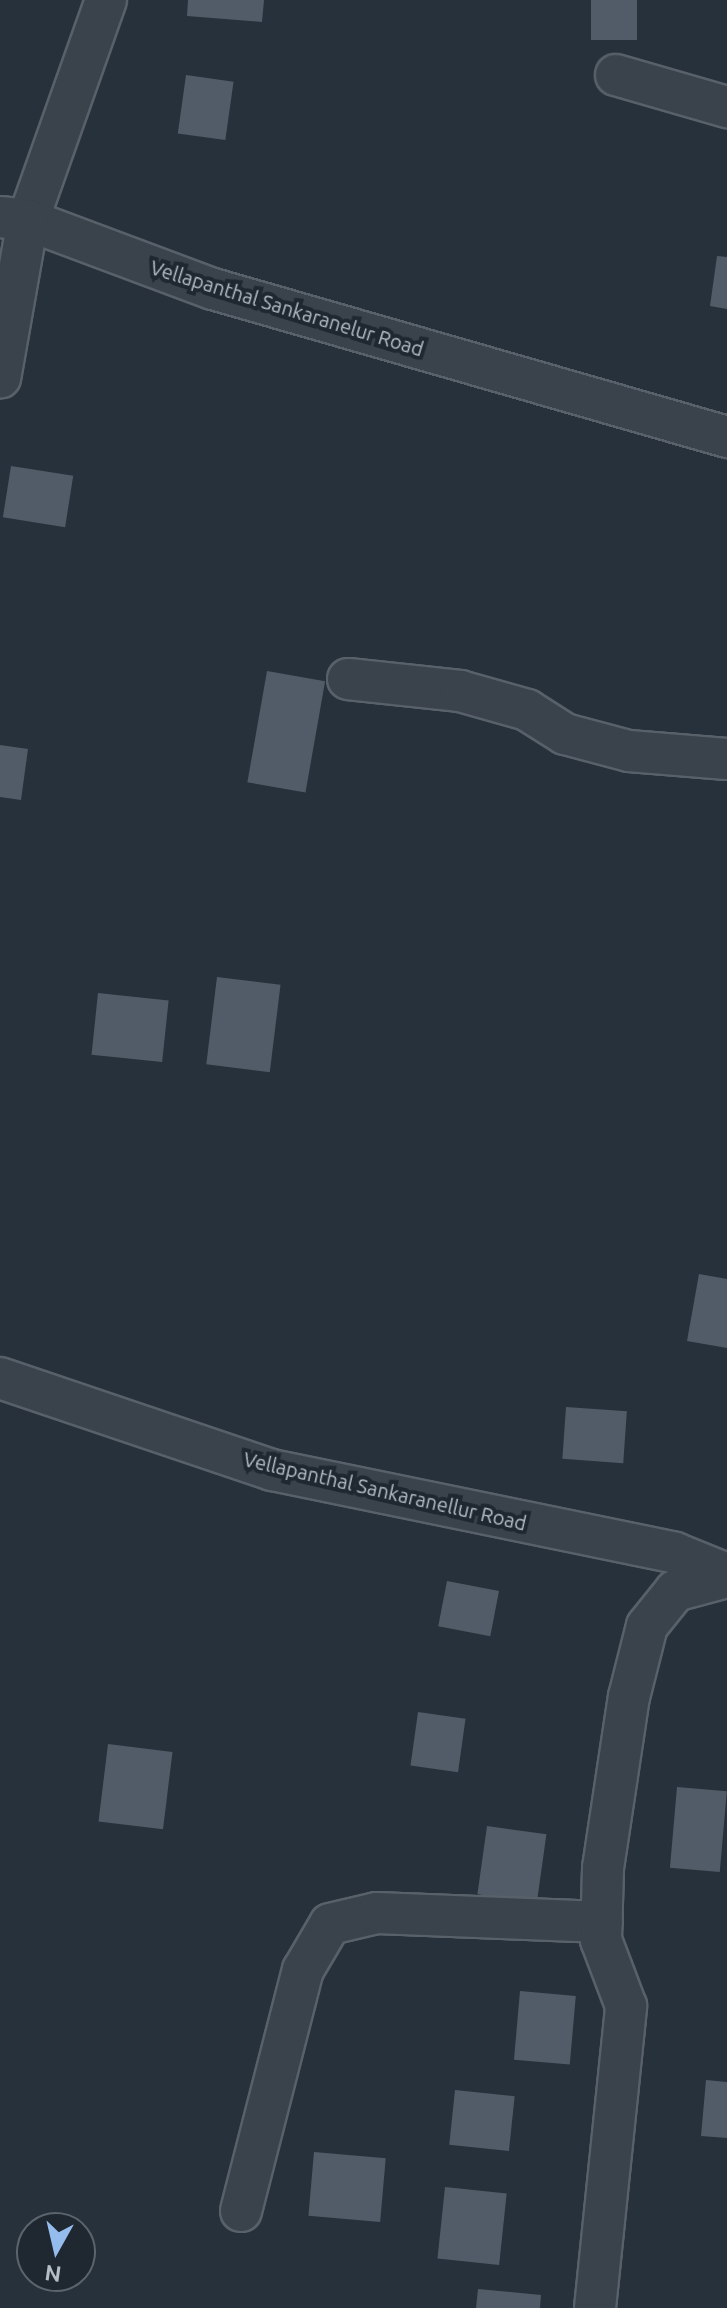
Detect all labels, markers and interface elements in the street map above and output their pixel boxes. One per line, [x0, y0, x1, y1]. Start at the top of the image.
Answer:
street label: Vellapanthal Sankaranelur Road [148, 255, 426, 361]
street label: Vellapanthal Sankaranellur Road [241, 1447, 529, 1535]
north arrow [16, 2212, 96, 2292]
text: N [43, 2261, 63, 2288]

